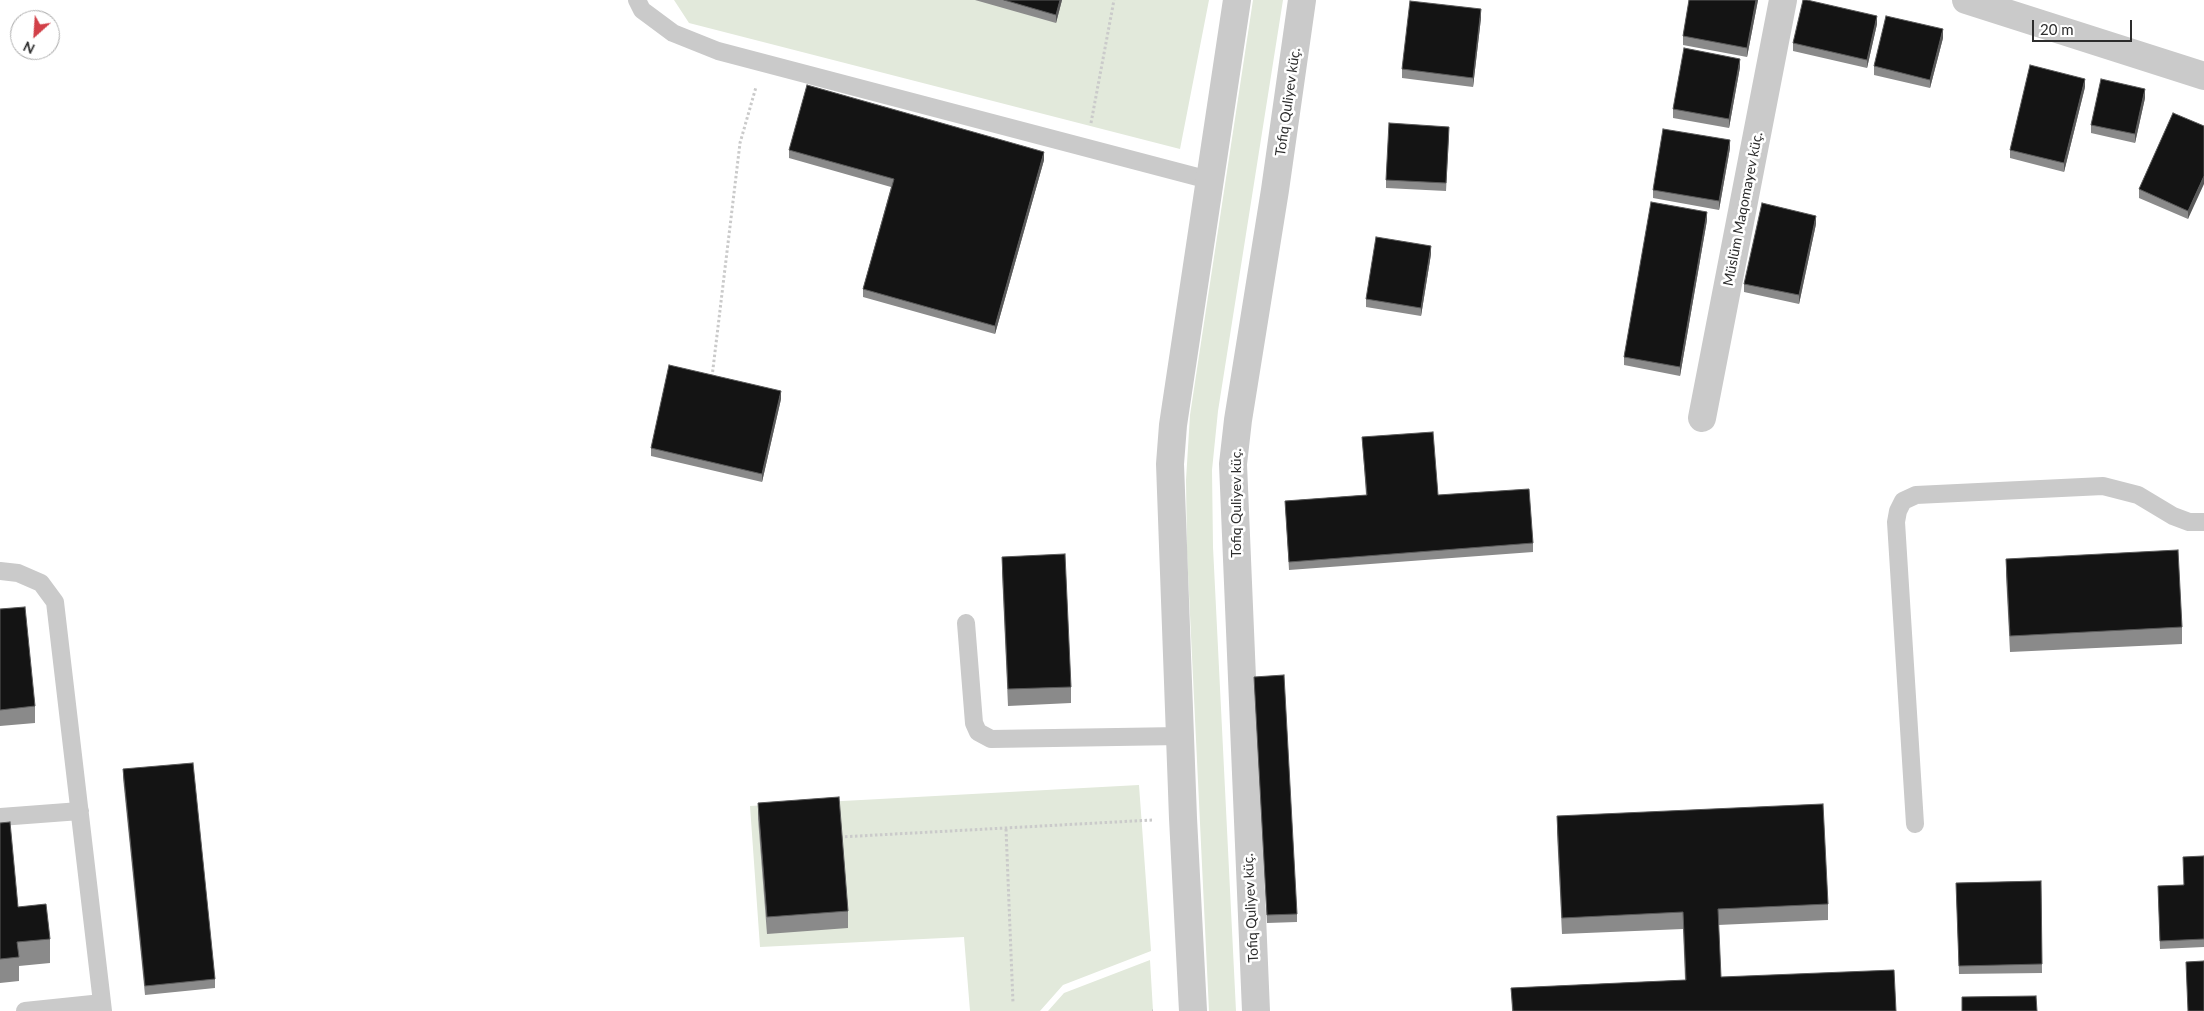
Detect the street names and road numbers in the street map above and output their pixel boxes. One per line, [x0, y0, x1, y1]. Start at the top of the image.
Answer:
street label: Tofiq Quliyev küç. [1272, 47, 1304, 157]
street label: Müslüm Maqomayev küç. [1720, 130, 1766, 288]
street label: Tofiq Quliyev küç. [1228, 448, 1244, 558]
street label: Tofiq Quliyev küç. [1240, 853, 1262, 963]

